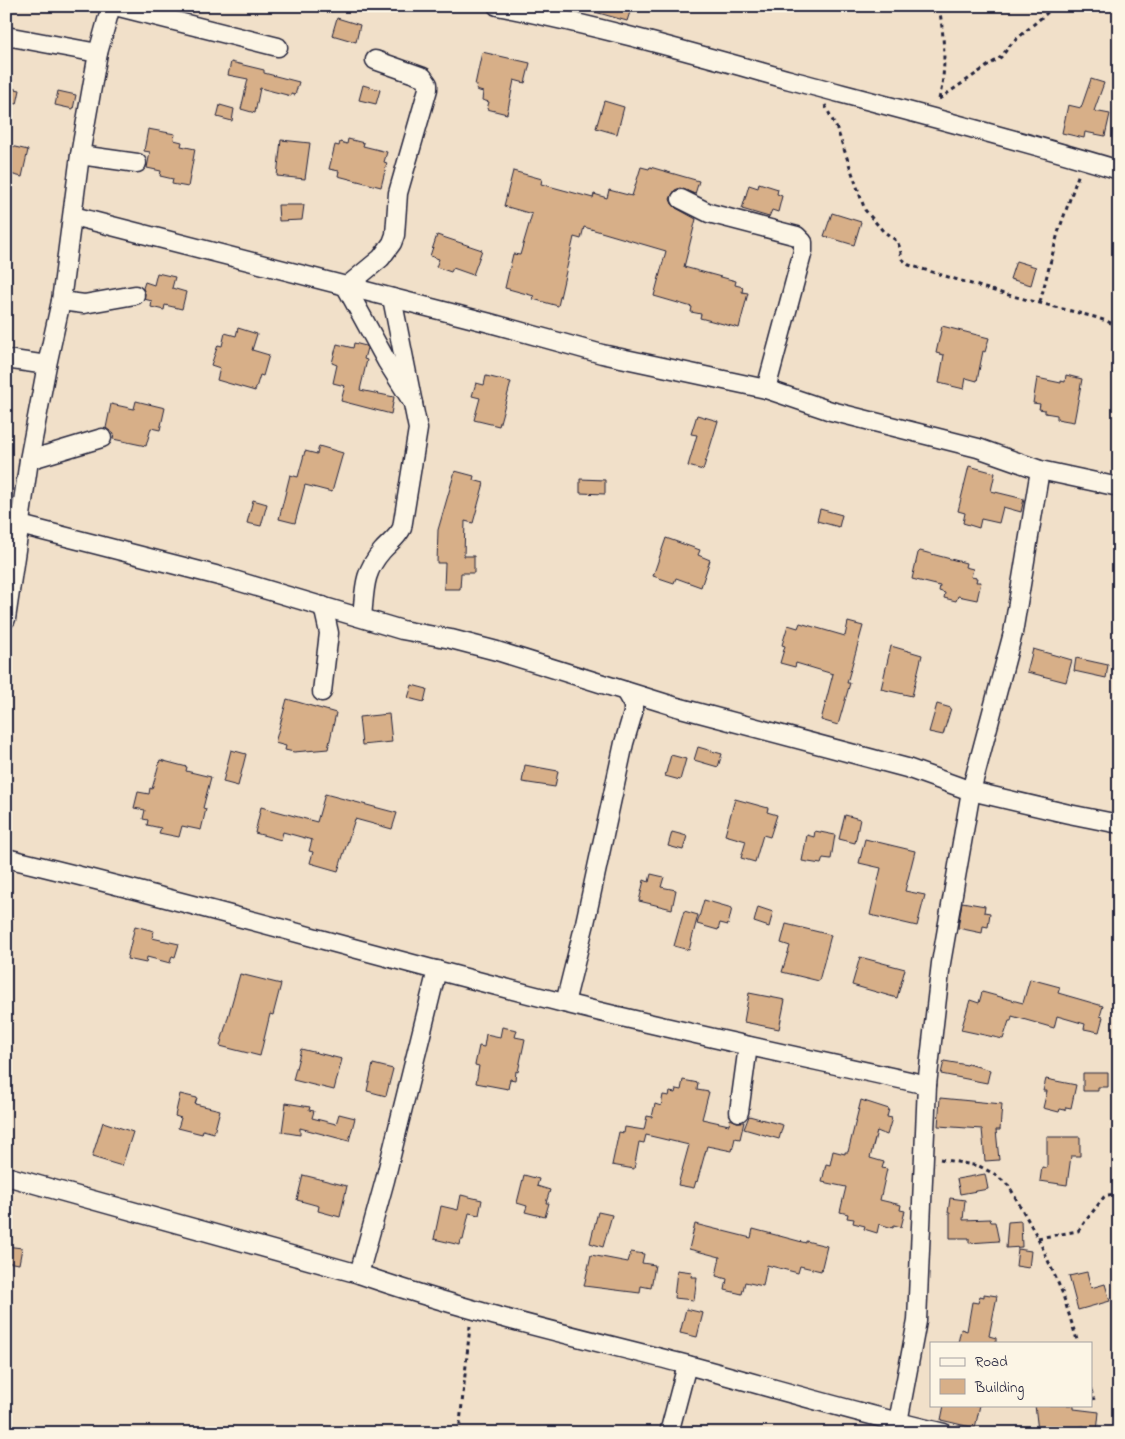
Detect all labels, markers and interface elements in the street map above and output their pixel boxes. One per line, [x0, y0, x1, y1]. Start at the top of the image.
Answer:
legend [930, 1342, 1092, 1406]
text: Road [975, 1351, 1008, 1373]
text: Building [974, 1377, 1024, 1400]

